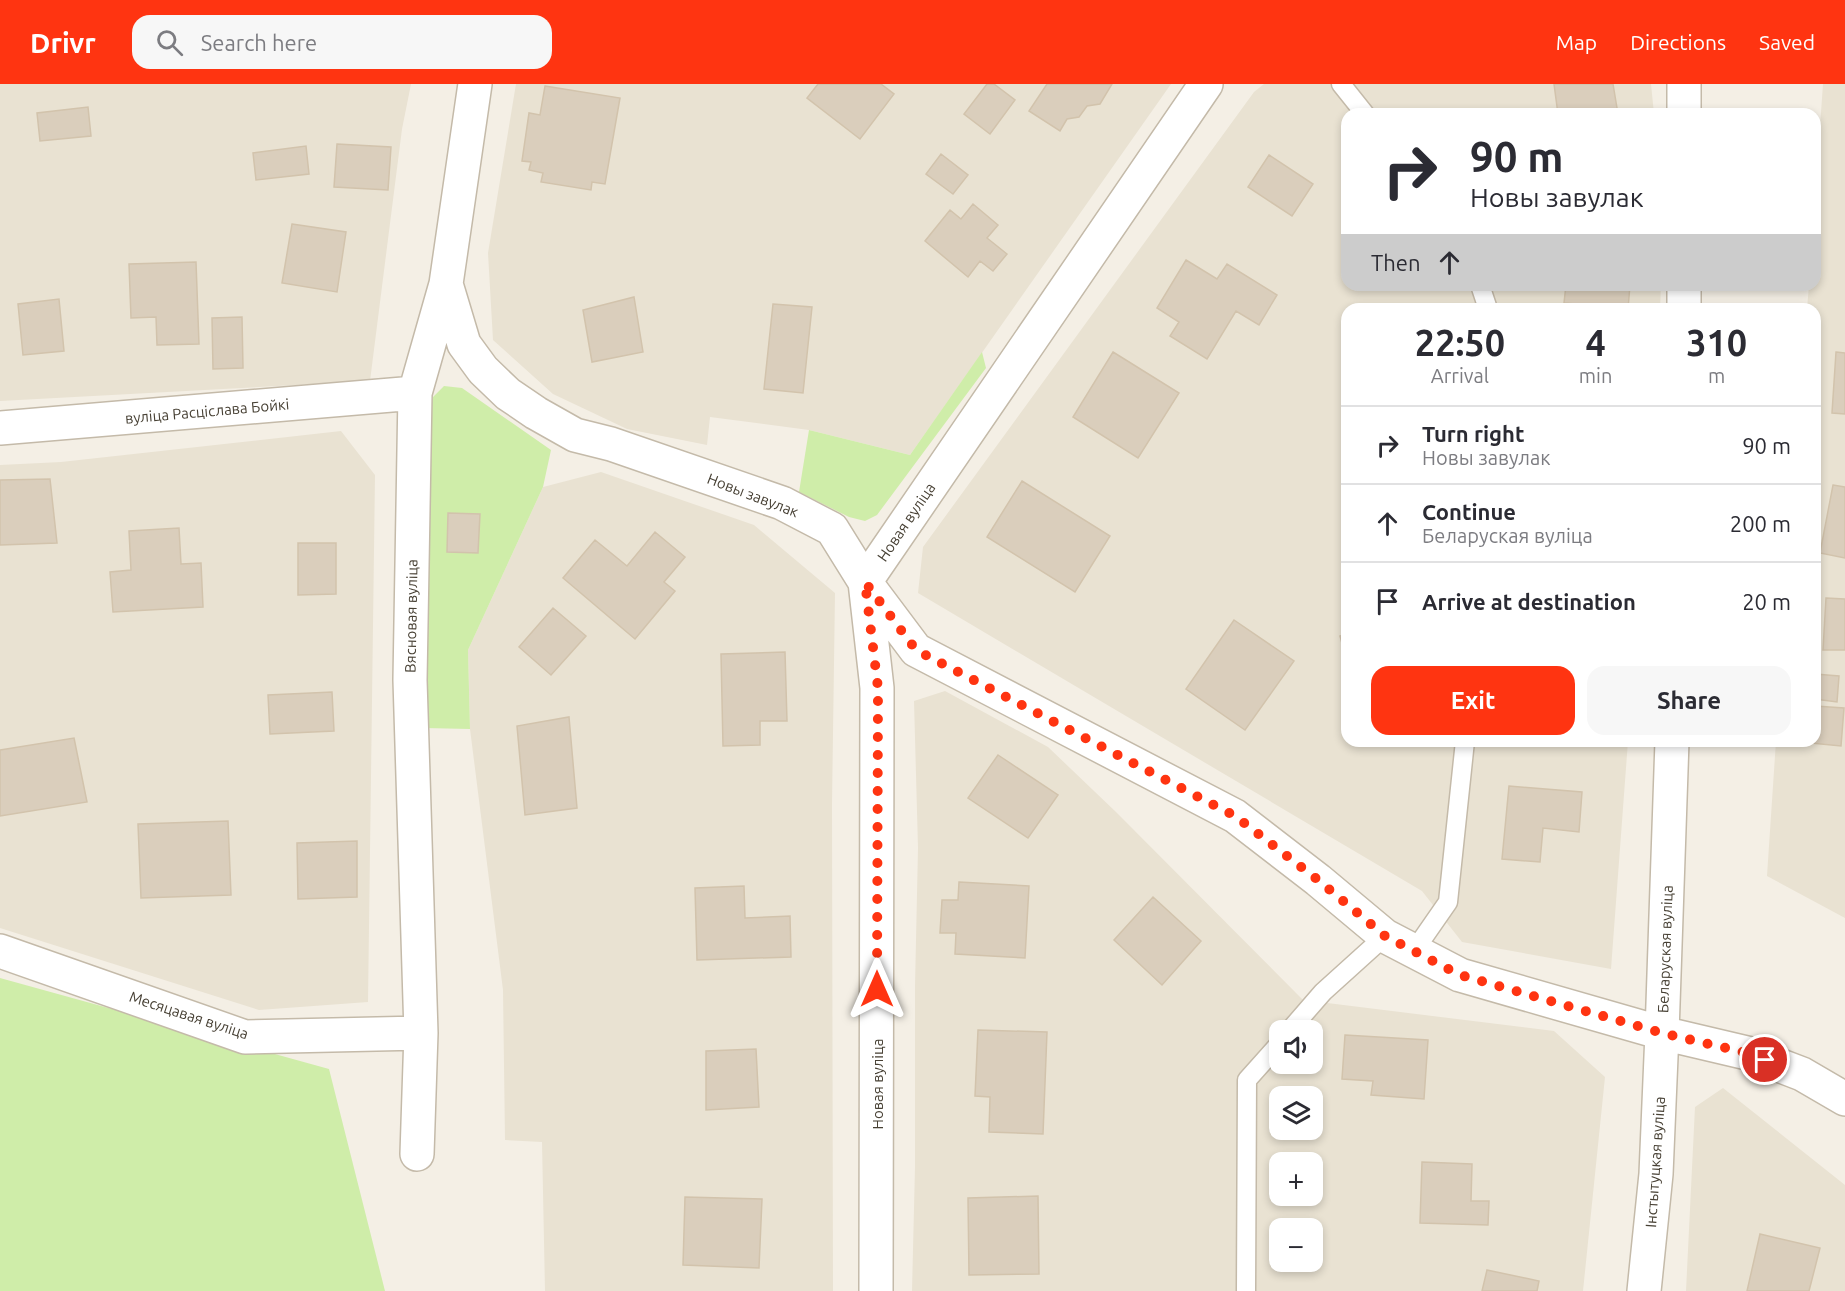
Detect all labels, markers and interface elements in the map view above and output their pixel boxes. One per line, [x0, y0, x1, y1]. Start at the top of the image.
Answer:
search box [132, 15, 552, 69]
icon: search [153, 26, 186, 59]
text: Drivr [30, 27, 96, 58]
text: Search here [201, 30, 317, 55]
text: Map [1556, 30, 1597, 54]
text: Directions [1630, 30, 1726, 54]
text: Saved [1759, 30, 1815, 54]
icon: right [1371, 132, 1449, 210]
text: 90 m [1470, 133, 1564, 180]
text: Новы завулак [1470, 182, 1644, 212]
icon: ahead [1433, 246, 1466, 279]
text: Then [1371, 250, 1421, 275]
text: 22:50 [1415, 322, 1505, 363]
text: 4 [1585, 322, 1606, 363]
text: 310 [1686, 322, 1747, 363]
text: Arrival [1431, 364, 1489, 387]
text: min [1579, 364, 1612, 387]
text: m [1708, 364, 1725, 387]
street label: вуліца Расціслава Бойкі [124, 395, 290, 427]
text: Turn right [1422, 421, 1524, 446]
icon: right [1371, 429, 1404, 462]
text: 90 m [1742, 433, 1791, 458]
text: Новы завулак [1422, 446, 1551, 469]
street label: Новы завулак [705, 470, 801, 520]
street label: Новая вуліца [874, 480, 938, 564]
text: Continue [1422, 499, 1516, 524]
icon: ahead [1371, 507, 1404, 540]
text: 200 m [1730, 511, 1791, 536]
text: Беларуская вуліца [1422, 524, 1593, 547]
street label: Вясновая вуліца [402, 559, 420, 673]
icon: arrive [1371, 585, 1404, 618]
text: Arrive at destination [1422, 589, 1636, 614]
text: 20 m [1742, 589, 1791, 614]
button: Exit [1371, 666, 1575, 735]
button: Share [1587, 666, 1791, 735]
street label: Беларуская вуліца [1654, 885, 1676, 1013]
position arrow [845, 957, 909, 1021]
street label: Месяцавая вуліца [127, 988, 251, 1042]
map controls [1269, 1020, 1323, 1272]
button: sound [1269, 1020, 1323, 1074]
pin [1739, 1034, 1790, 1085]
street label: Новая вуліца [869, 1039, 886, 1129]
icon: arrive [1748, 1043, 1781, 1076]
button: layers [1269, 1086, 1323, 1140]
street label: Інстытуцкая вуліца [1642, 1096, 1668, 1228]
button: + [1269, 1152, 1323, 1206]
button: − [1269, 1218, 1323, 1272]

